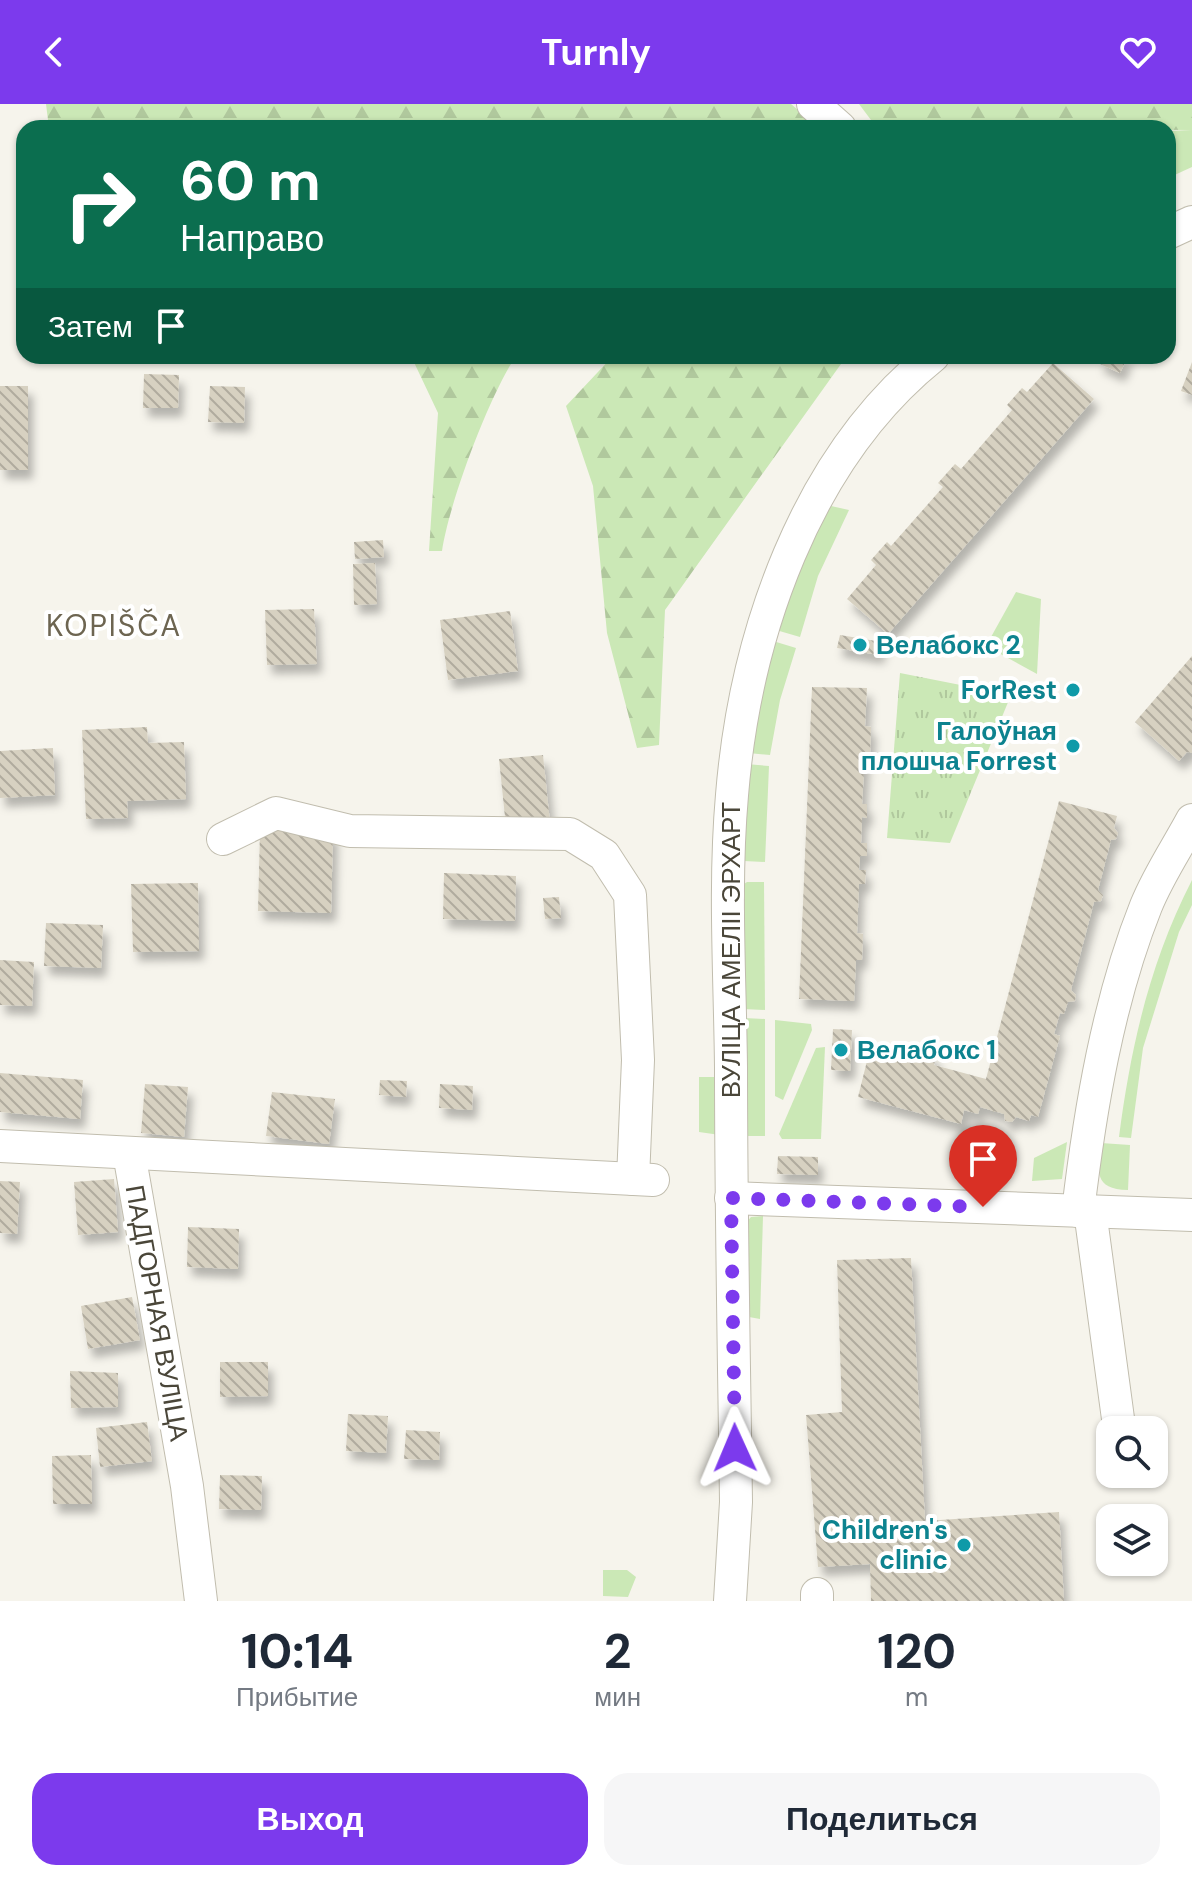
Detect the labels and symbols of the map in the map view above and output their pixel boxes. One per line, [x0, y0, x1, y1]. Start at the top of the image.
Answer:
district label: KOPIŠČA [46, 606, 182, 645]
place label: Велабокс 2 [876, 628, 1020, 662]
marker: Велабокс 2 [851, 636, 869, 654]
place label: ForRest [961, 673, 1057, 707]
marker: ForRest [1064, 681, 1082, 699]
place label: Галоўная плошча Forrest [861, 714, 1057, 778]
marker: Галоўная плошча Forrest [1064, 737, 1082, 755]
street label: ВУЛІЦА АМЕЛІІ ЭРХАРТ [714, 802, 748, 1098]
place label: Велабокс 1 [857, 1033, 996, 1067]
marker: Велабокс 1 [832, 1041, 850, 1059]
pin [949, 1125, 1017, 1207]
street label: ПАДГОРНАЯ ВУЛІЦА [118, 1182, 196, 1444]
position arrow [693, 1406, 777, 1490]
place label: Children's clinic [822, 1513, 948, 1577]
marker: Children's clinic [955, 1536, 973, 1554]

